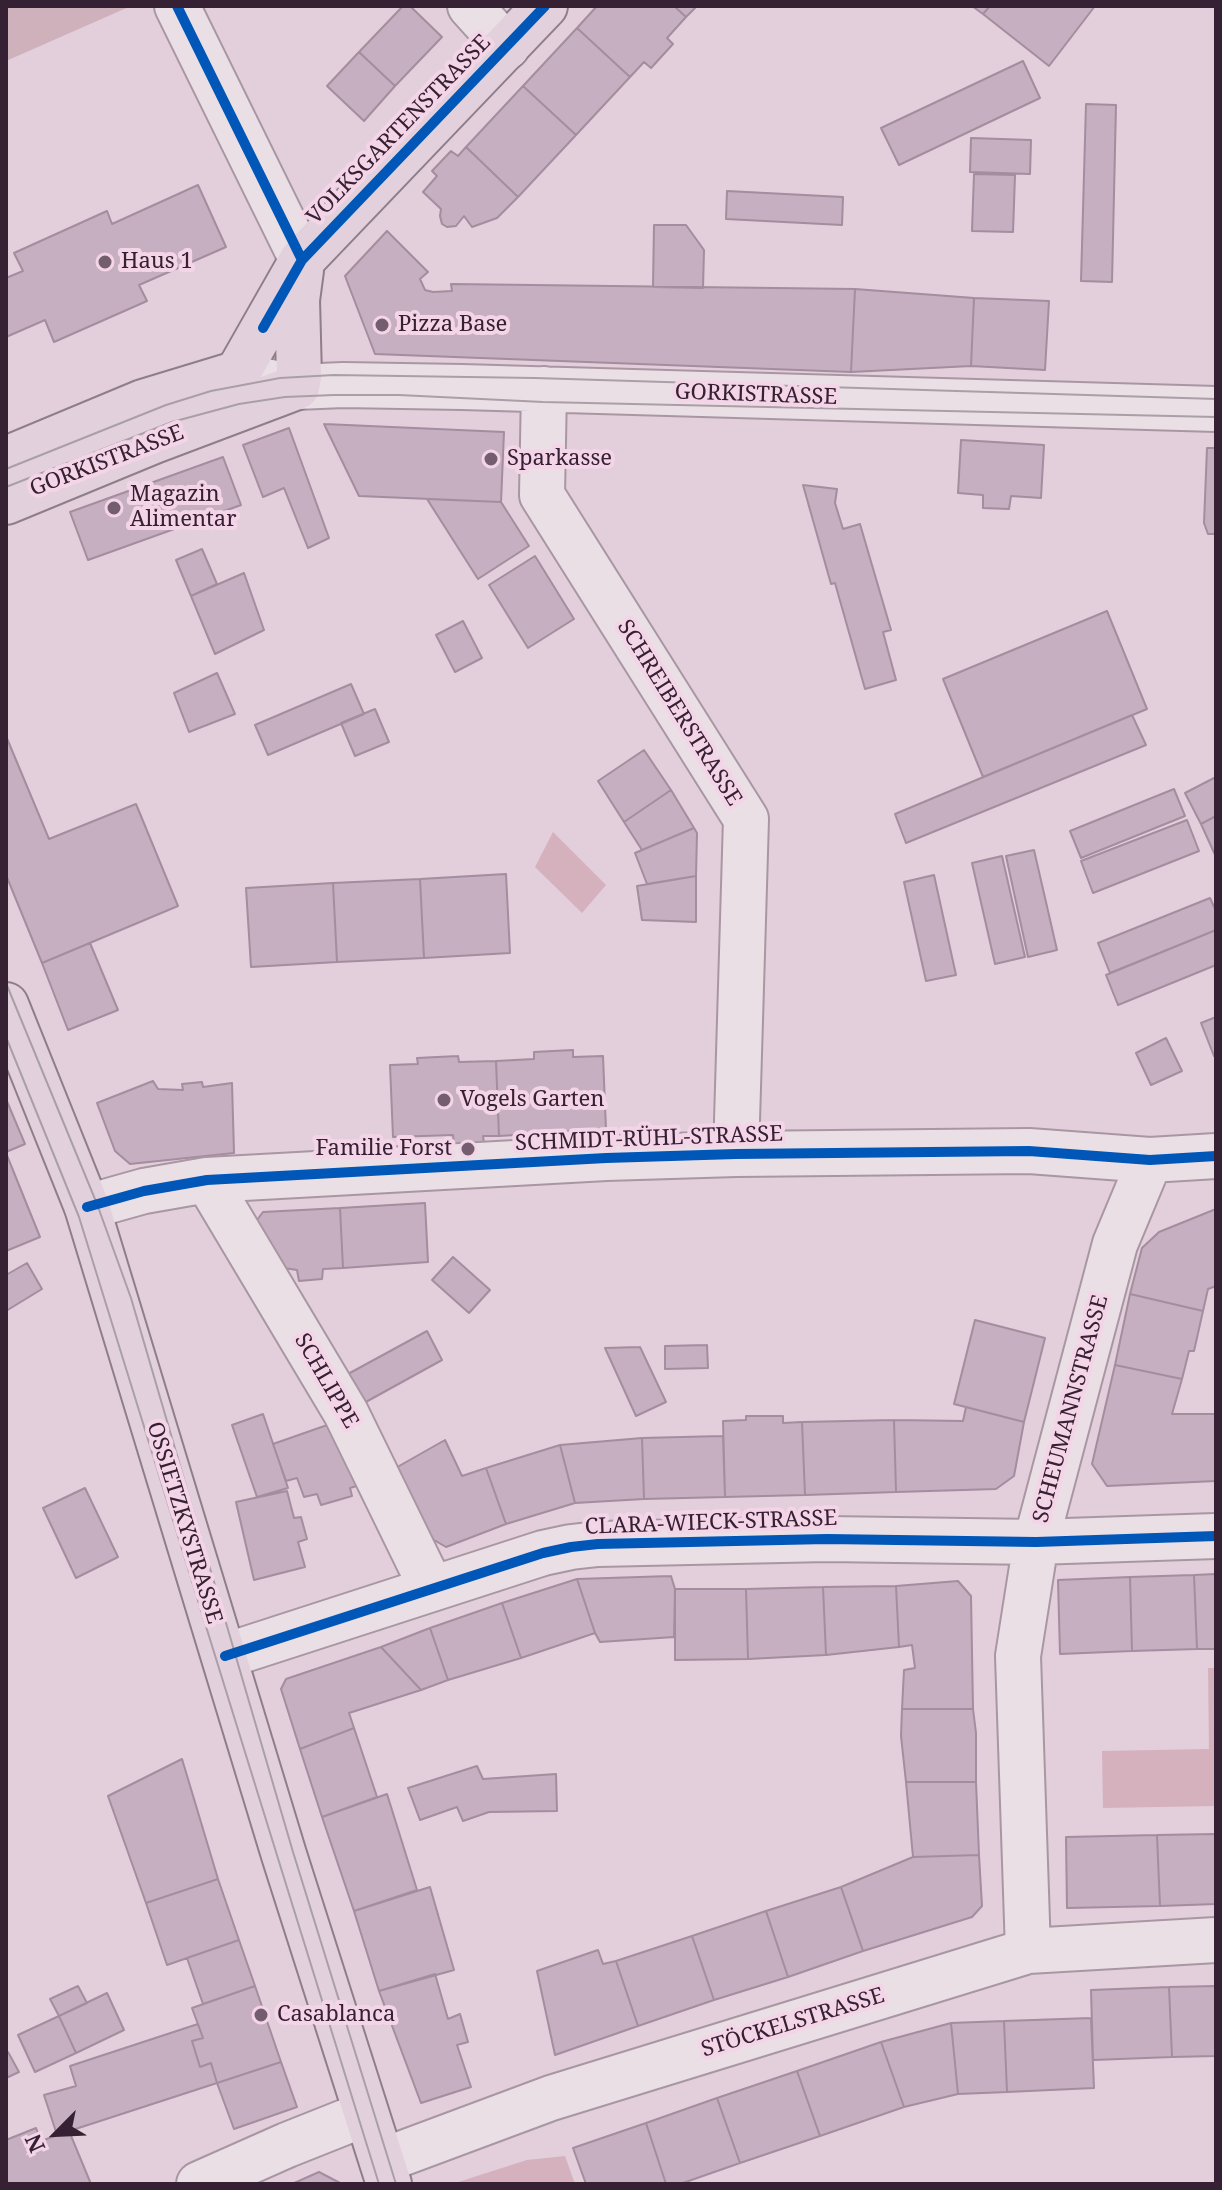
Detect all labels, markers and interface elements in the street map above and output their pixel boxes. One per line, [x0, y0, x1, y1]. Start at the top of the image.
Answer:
street label: VOLKSGARTENSTRASSE [301, 30, 497, 230]
place label: Haus 1 [121, 249, 193, 275]
marker: Haus 1 [96, 253, 114, 271]
place label: Pizza Base [398, 312, 507, 338]
marker: Pizza Base [373, 316, 391, 334]
street label: GORKISTRASSE [674, 379, 838, 411]
street label: GORKISTRASSE [26, 420, 188, 502]
place label: Sparkasse [507, 446, 612, 472]
marker: Sparkasse [482, 450, 500, 468]
place label: Magazin Alimentar [130, 482, 237, 534]
marker: Magazin Alimentar [105, 499, 123, 517]
street label: SCHREIBERSTRASSE [611, 615, 747, 811]
place label: Vogels Garten [460, 1087, 604, 1113]
marker: Vogels Garten [435, 1091, 453, 1109]
street label: SCHMIDT-RÜHL-STRASSE [515, 1121, 783, 1157]
place label: Familie Forst [316, 1136, 452, 1162]
marker: Familie Forst [459, 1140, 477, 1158]
street label: SCHEUMANNSTRASSE [1028, 1292, 1114, 1526]
street label: SCHLIPPE [288, 1329, 364, 1433]
street label: OSSIETZKYSTRASSE [141, 1419, 227, 1627]
street label: CLARA-WIECK-STRASSE [584, 1505, 838, 1541]
street label: STÖCKELSTRASSE [698, 1983, 888, 2063]
place label: Casablanca [277, 2002, 395, 2028]
marker: Casablanca [252, 2006, 270, 2024]
north arrow [16, 2094, 96, 2174]
text: N [17, 2130, 51, 2158]

